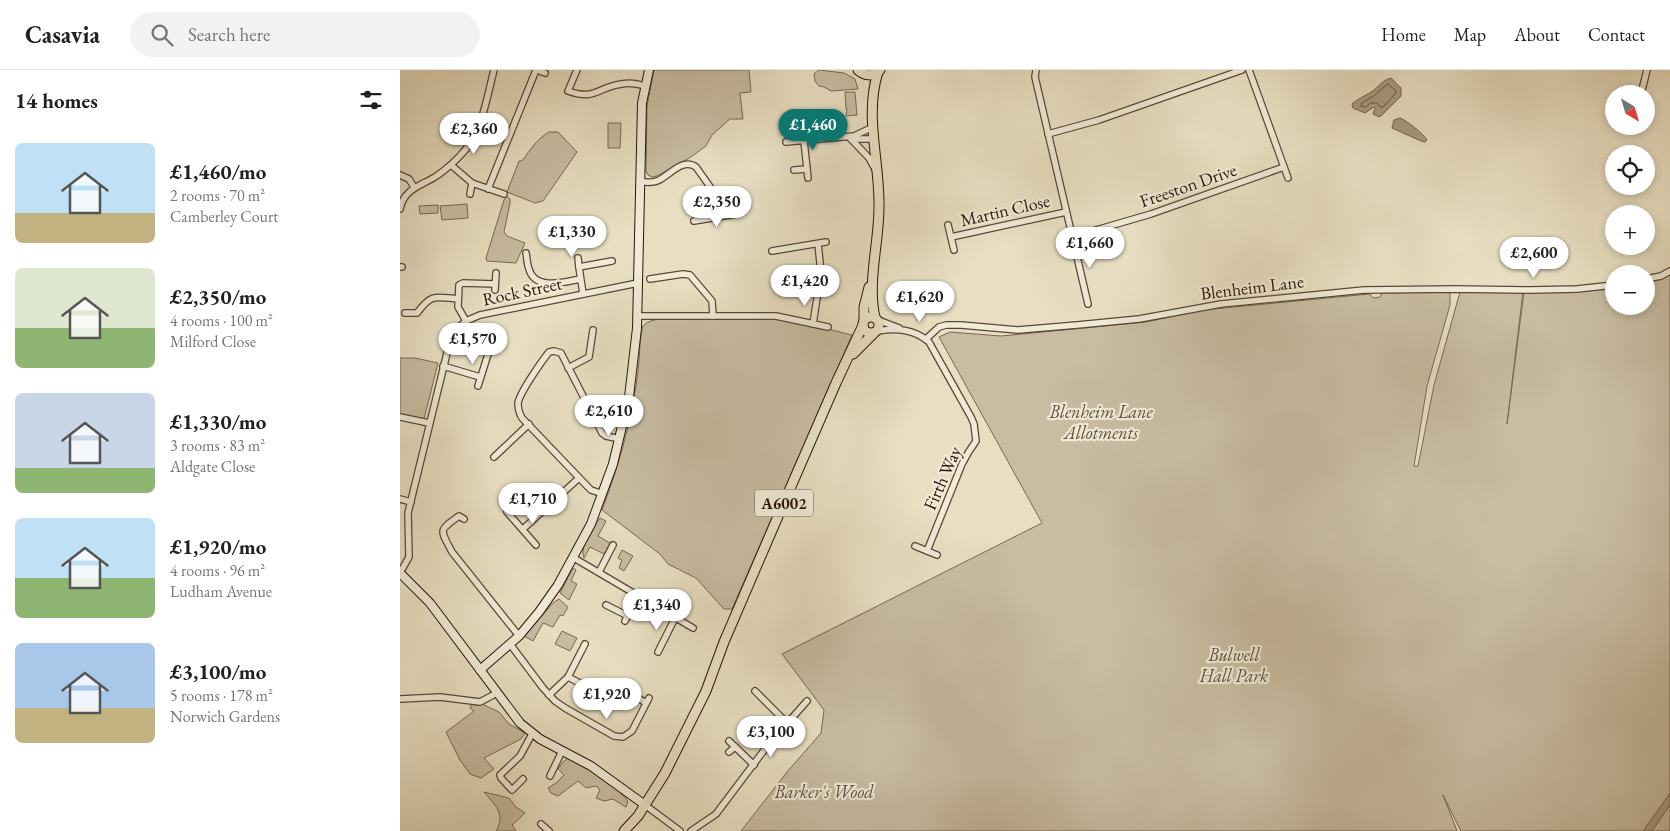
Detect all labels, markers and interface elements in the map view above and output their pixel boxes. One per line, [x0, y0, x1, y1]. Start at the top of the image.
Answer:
search box [130, 12, 480, 57]
text: Casavia [25, 19, 100, 50]
icon: search [148, 21, 176, 49]
text: Search here [188, 22, 270, 47]
text: Home [1381, 23, 1426, 46]
text: Map [1454, 23, 1486, 46]
text: About [1514, 23, 1560, 46]
text: Contact [1588, 23, 1645, 46]
north arrow [1605, 85, 1655, 135]
map controls [1605, 85, 1655, 315]
icon: filters [357, 86, 385, 114]
text: 14 homes [15, 87, 98, 114]
pin: £1,460 [772, 108, 854, 151]
pin: £2,360 [433, 112, 515, 155]
text: £1,460 [790, 114, 836, 135]
text: £2,360 [451, 118, 497, 139]
button: locate [1605, 145, 1655, 195]
text: £1,460/mo [170, 158, 266, 185]
street label: Freeston Drive [1136, 158, 1240, 212]
icon: home [55, 163, 115, 223]
text: 2 rooms · 70 m² [170, 185, 265, 206]
pin: £2,350 [676, 186, 758, 228]
street label: Martin Close [958, 189, 1052, 231]
text: £2,350 [694, 191, 740, 212]
button: + [1605, 205, 1655, 255]
text: Camberley Court [170, 206, 278, 227]
pin: £1,330 [531, 216, 613, 258]
text: £1,330 [549, 221, 595, 242]
pin: £1,660 [1049, 226, 1131, 269]
text: £1,660 [1067, 232, 1113, 253]
pin: £2,600 [1493, 236, 1575, 279]
text: £2,600 [1511, 242, 1557, 263]
pin: £1,420 [764, 264, 846, 307]
button: − [1605, 265, 1655, 315]
street label: Blenheim Lane [1199, 269, 1305, 305]
text: £1,420 [782, 270, 828, 291]
street label: Rock Street [480, 271, 564, 311]
pin: £1,620 [879, 280, 961, 323]
text: £2,350/mo [170, 283, 266, 310]
text: £1,620 [897, 286, 943, 307]
icon: home [55, 288, 115, 348]
text: 4 rooms · 100 m² [170, 310, 273, 331]
pin: £1,570 [432, 322, 514, 365]
text: £1,570 [450, 328, 496, 349]
text: Milford Close [170, 331, 256, 352]
pin: £2,610 [568, 394, 650, 437]
text: £2,610 [586, 400, 632, 421]
park label: Blenheim Lane Allotments [1048, 400, 1153, 444]
text: £1,330/mo [170, 408, 266, 435]
icon: home [55, 413, 115, 473]
text: 3 rooms · 83 m² [170, 435, 265, 456]
street label: Firth Way [918, 442, 966, 514]
text: Aldgate Close [170, 456, 255, 477]
pin: £1,710 [492, 482, 574, 525]
text: £1,710 [510, 488, 556, 509]
road number: A6002 [755, 489, 813, 516]
text: £1,920/mo [170, 533, 266, 560]
icon: home [55, 538, 115, 598]
text: 4 rooms · 96 m² [170, 560, 265, 581]
text: Ludham Avenue [170, 581, 272, 602]
pin: £1,340 [616, 588, 698, 631]
text: £1,340 [634, 594, 680, 615]
park label: Bulwell Hall Park [1199, 643, 1268, 687]
text: £3,100/mo [170, 658, 266, 685]
icon: home [55, 663, 115, 723]
pin: £1,920 [566, 678, 648, 720]
text: £1,920 [584, 683, 630, 704]
text: 5 rooms · 178 m² [170, 685, 273, 706]
text: Norwich Gardens [170, 706, 280, 727]
pin: £3,100 [730, 716, 812, 758]
text: £3,100 [748, 721, 794, 742]
park label: Barker's Wood [773, 780, 874, 803]

